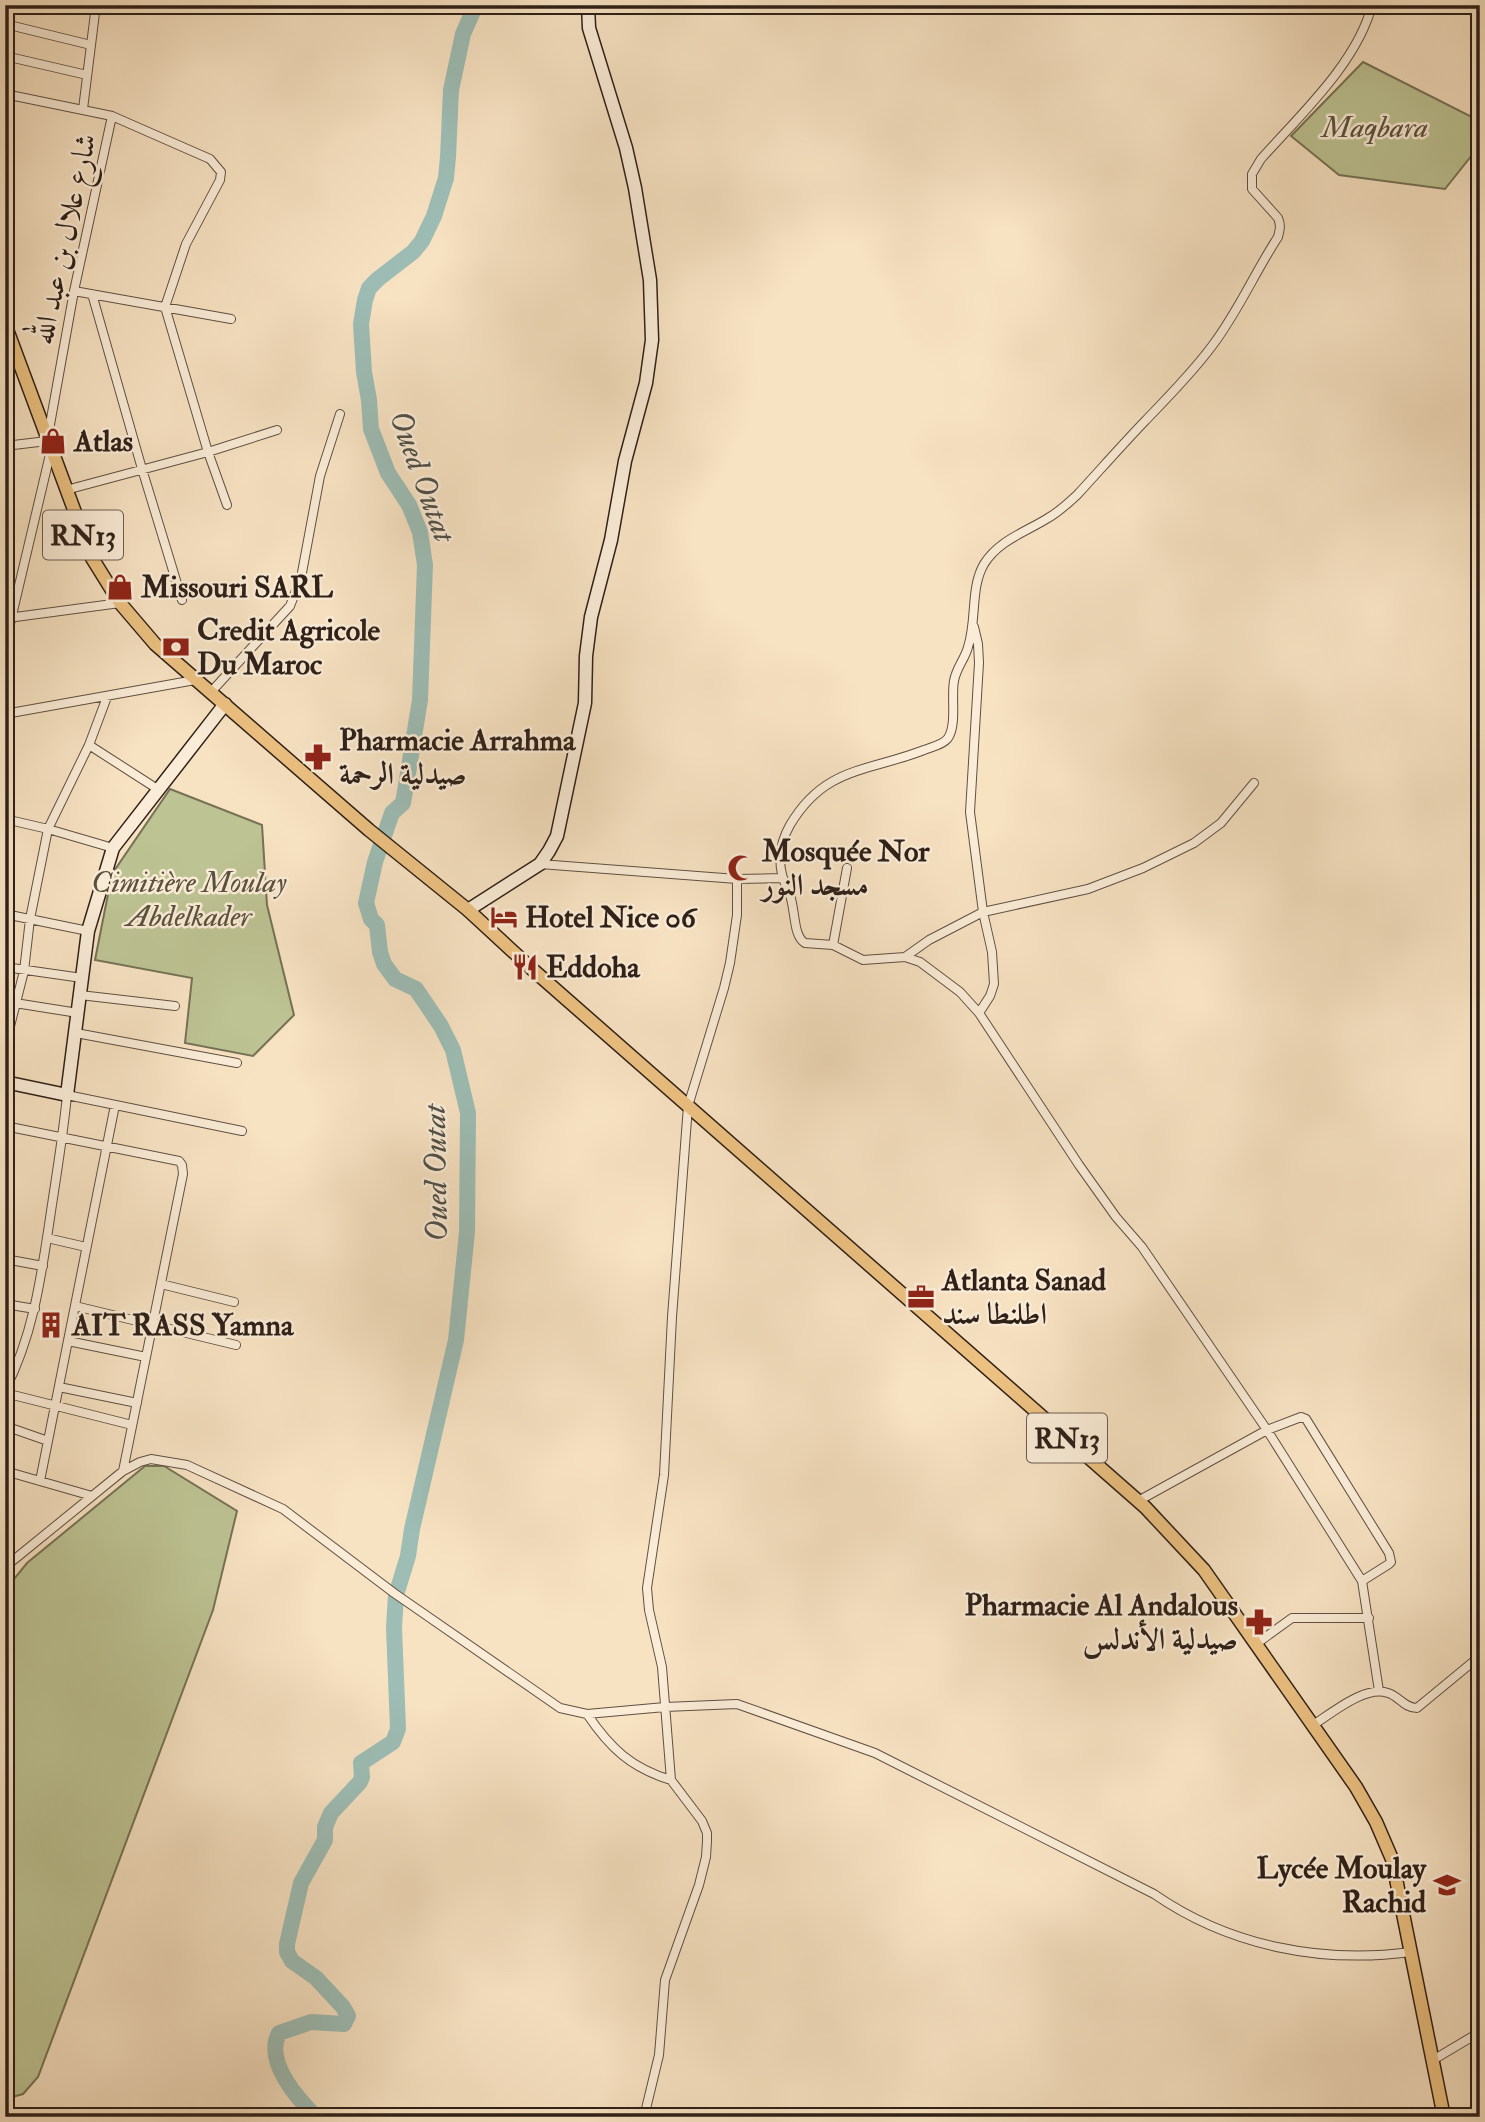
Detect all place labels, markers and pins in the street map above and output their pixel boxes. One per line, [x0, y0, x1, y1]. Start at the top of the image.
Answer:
place label: Atlas [72, 423, 133, 460]
shop icon: Atlas [38, 426, 68, 456]
place label: Missouri SARL [140, 569, 333, 606]
shop icon: Missouri SARL [105, 572, 135, 602]
place label: Credit Agricole Du Maroc [197, 612, 381, 683]
bank icon: Credit Agricole Du Maroc [161, 632, 191, 662]
place label: Pharmacie Arrahma صيدلية الرحمة [339, 722, 577, 793]
pharmacy icon: Pharmacie Arrahma صيدلية الرحمة [303, 742, 333, 772]
place label: Mosquée Nor مسجد النور [759, 833, 930, 904]
mosque icon: Mosquée Nor مسجد النور [726, 853, 756, 883]
place label: Hotel Nice 06 [525, 899, 698, 936]
hotel icon: Hotel Nice 06 [489, 902, 519, 932]
place label: Eddoha [546, 949, 641, 986]
restaurant icon: Eddoha [510, 952, 540, 982]
place label: Atlanta Sanad اطلنطا سند [940, 1262, 1106, 1333]
office icon: Atlanta Sanad اطلنطا سند [906, 1282, 936, 1312]
place label: AIT RASS Yamna [70, 1307, 295, 1344]
building icon: AIT RASS Yamna [36, 1310, 66, 1340]
place label: Pharmacie Al Andalous صيدلية الأندلس [964, 1587, 1238, 1660]
pharmacy icon: Pharmacie Al Andalous صيدلية الأندلس [1244, 1607, 1274, 1637]
place label: Lycée Moulay Rachid [1257, 1850, 1428, 1921]
school or university icon: Lycée Moulay Rachid [1432, 1870, 1462, 1900]

